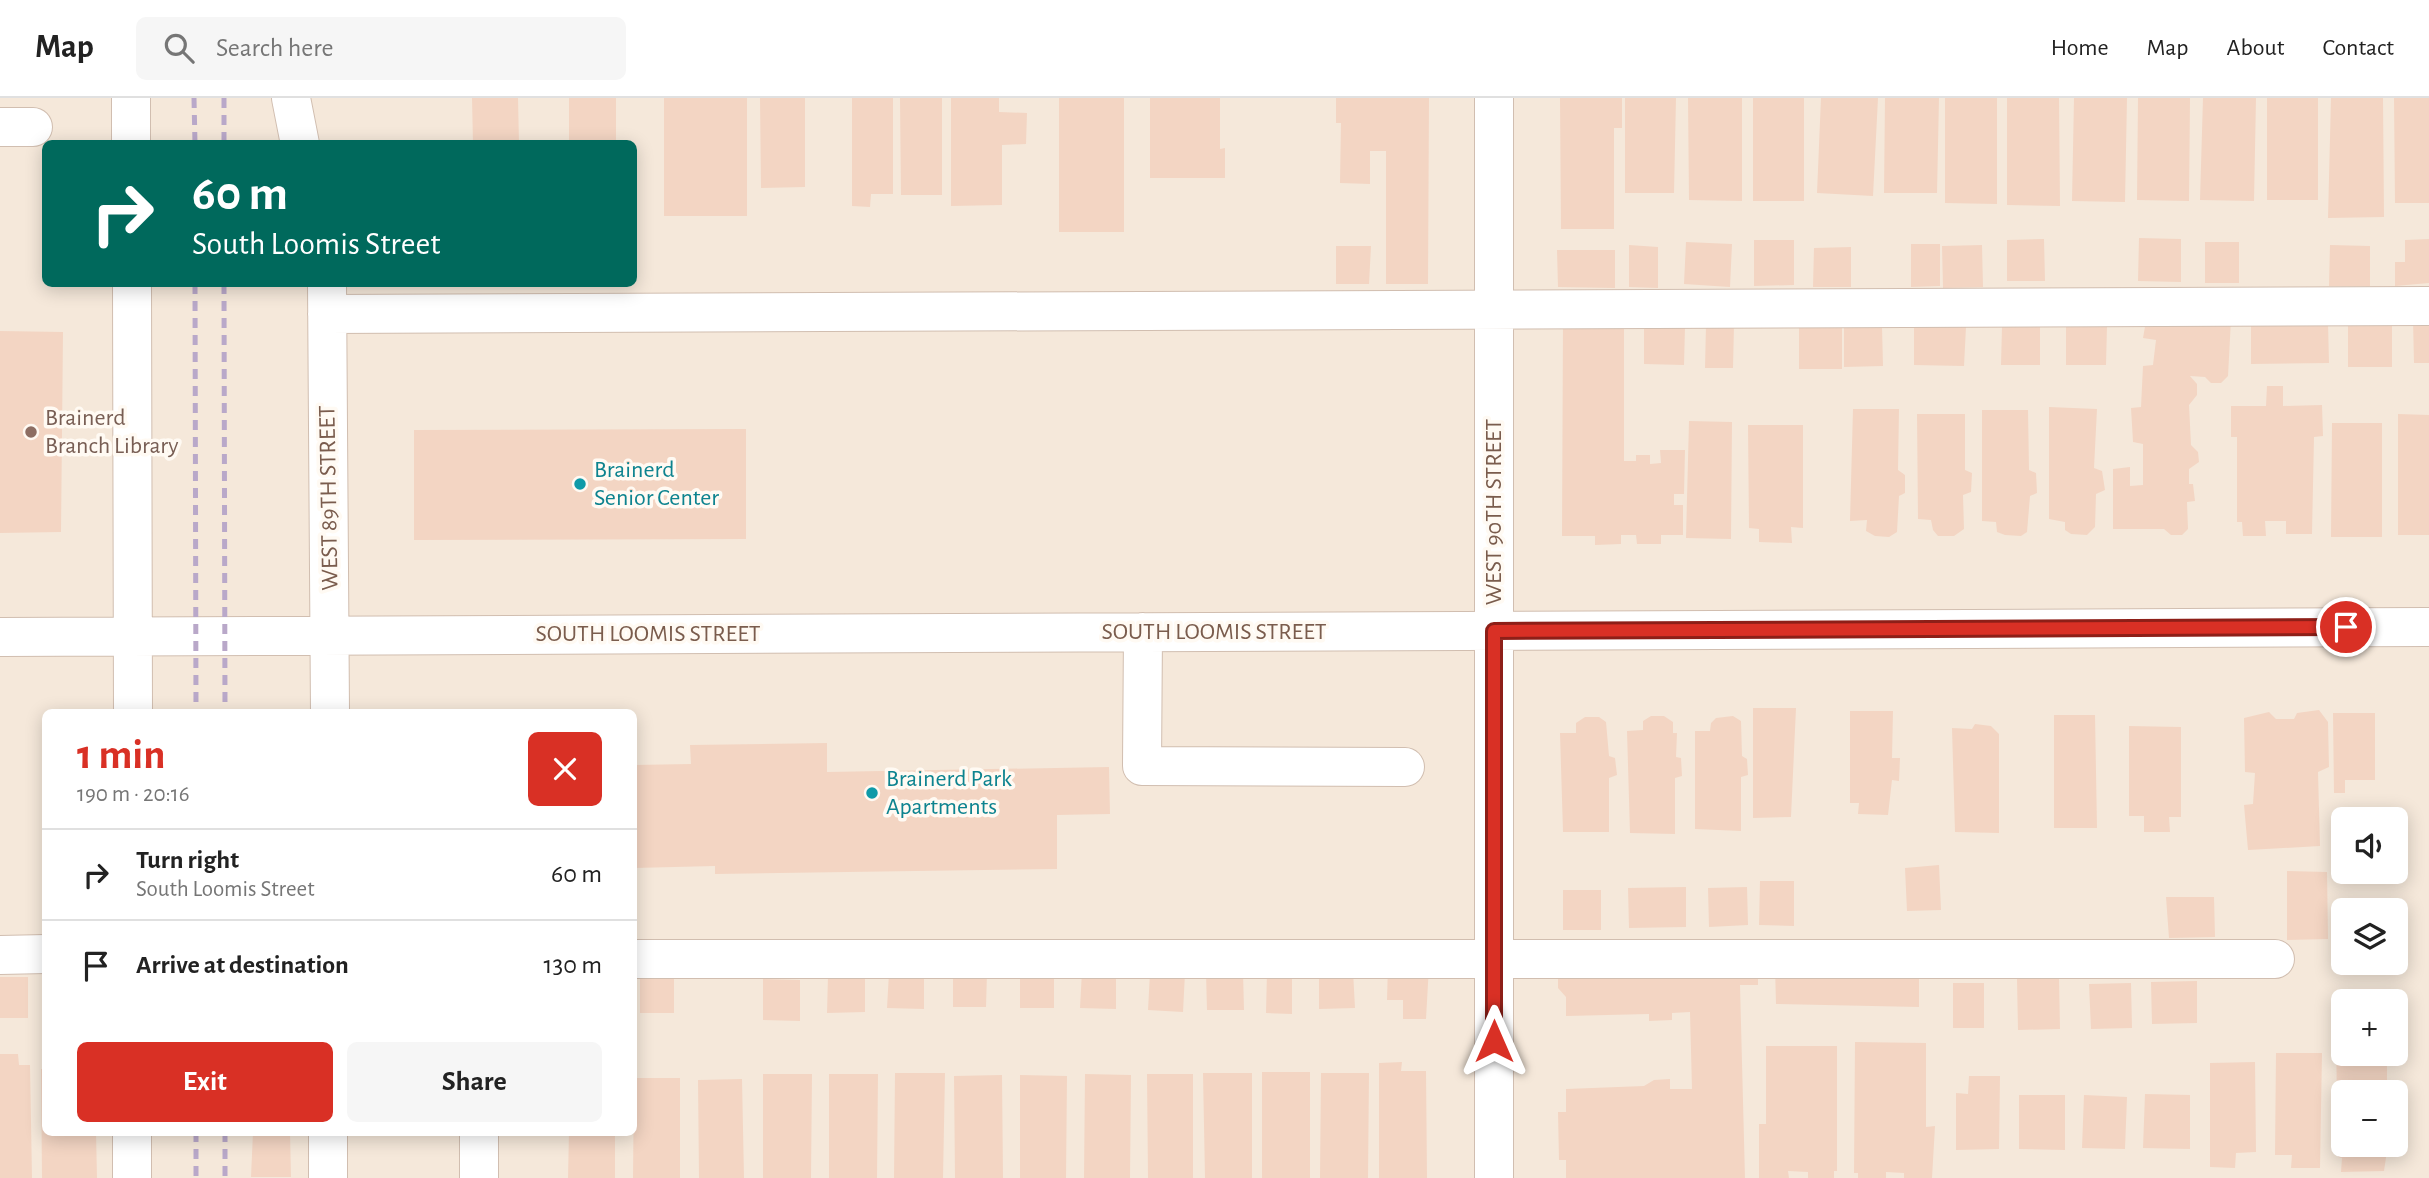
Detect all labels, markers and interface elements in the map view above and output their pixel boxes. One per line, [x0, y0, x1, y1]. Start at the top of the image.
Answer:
search box [136, 17, 626, 80]
icon: search [160, 29, 198, 67]
text: Map [35, 31, 94, 64]
text: Search here [216, 35, 334, 61]
text: Home [2051, 36, 2109, 60]
text: Map [2147, 36, 2189, 60]
text: About [2227, 36, 2284, 60]
text: Contact [2322, 36, 2394, 60]
icon: right [77, 168, 168, 259]
text: 60 m [192, 170, 288, 219]
text: South Loomis Street [192, 228, 440, 260]
street label: WEST 89TH STREET [315, 405, 343, 591]
place label: Brainerd Branch Library [45, 406, 179, 458]
street label: WEST 90TH STREET [1482, 418, 1506, 605]
marker: Brainerd Branch Library [23, 424, 39, 440]
place label: Brainerd Senior Center [594, 458, 719, 510]
marker: Brainerd Senior Center [572, 476, 588, 492]
pin [2316, 597, 2376, 657]
icon: arrive [2327, 608, 2365, 646]
street label: SOUTH LOOMIS STREET [1102, 620, 1327, 644]
street label: SOUTH LOOMIS STREET [536, 622, 761, 646]
button: close [528, 732, 602, 806]
text: 1 min [77, 734, 166, 776]
place label: Brainerd Park Apartments [886, 767, 1012, 819]
text: 190 m · 20:16 [77, 783, 190, 806]
marker: Brainerd Park Apartments [864, 785, 880, 801]
map controls [2331, 807, 2408, 1157]
button: sound [2331, 807, 2408, 884]
text: Turn right [136, 847, 239, 873]
icon: right [77, 856, 115, 894]
text: 60 m [551, 861, 602, 887]
text: South Loomis Street [136, 878, 315, 901]
button: layers [2331, 898, 2408, 975]
icon: arrive [77, 947, 115, 985]
text: Arrive at destination [136, 952, 349, 978]
text: 130 m [544, 952, 602, 978]
button: + [2331, 989, 2408, 1066]
position arrow [1457, 1004, 1531, 1078]
button: Exit [77, 1042, 333, 1122]
button: Share [347, 1042, 602, 1122]
button: − [2331, 1080, 2408, 1157]

